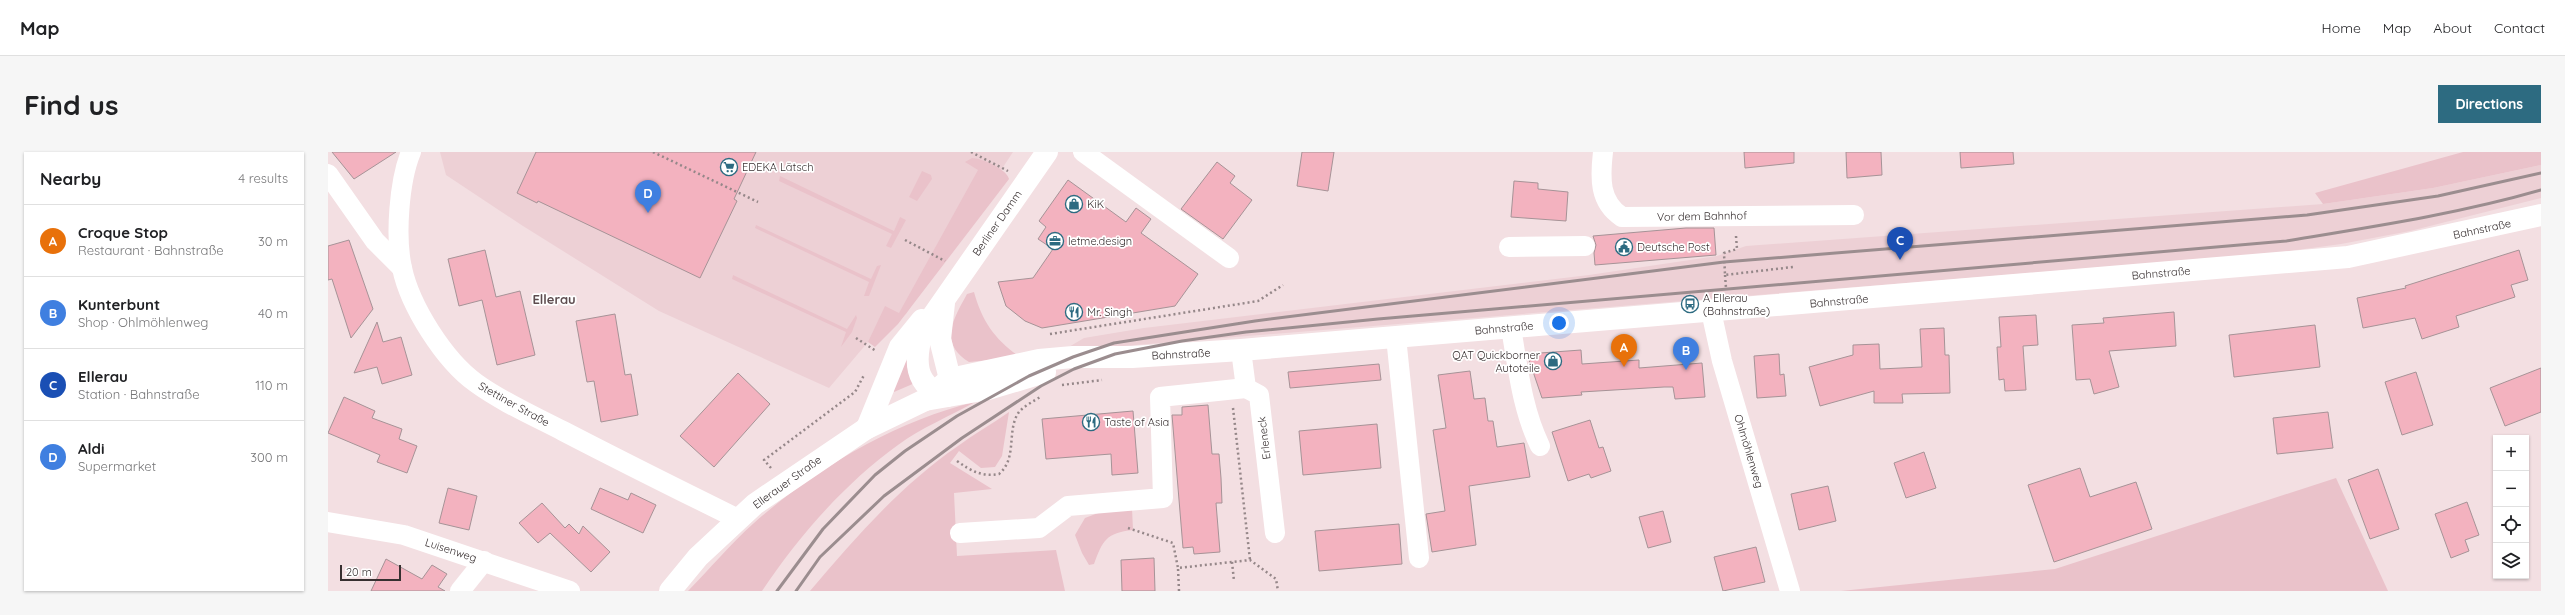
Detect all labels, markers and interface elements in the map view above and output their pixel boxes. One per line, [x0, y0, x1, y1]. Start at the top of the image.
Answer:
text: Map [20, 16, 59, 40]
text: Home [2322, 19, 2361, 37]
text: Map [2383, 19, 2411, 37]
text: About [2433, 19, 2472, 37]
text: Contact [2494, 19, 2545, 37]
button: Directions [2438, 85, 2541, 123]
text: Find us [24, 87, 118, 122]
supermarket icon: EDEKA Lätsch [719, 157, 739, 177]
place label: EDEKA Lätsch [742, 160, 814, 174]
text: Nearby [40, 168, 101, 189]
text: 4 results [238, 170, 288, 186]
pin: D [635, 180, 661, 213]
street label: Berliner Damm [969, 187, 1025, 259]
shop icon: KiK [1064, 194, 1084, 214]
place label: KiK [1087, 197, 1104, 211]
street label: Vor dem Bahnhof [1657, 208, 1747, 224]
street label: Bahnstraße [2452, 216, 2512, 242]
text: Croque Stop [78, 223, 168, 242]
pin: C [1887, 227, 1913, 260]
office icon: letme.design [1045, 231, 1065, 251]
text: A [49, 233, 57, 249]
text: 30 m [258, 233, 288, 249]
place label: letme.design [1068, 234, 1132, 248]
public building icon: Deutsche Post [1614, 237, 1634, 257]
place label: Deutsche Post [1637, 240, 1710, 254]
text: Restaurant · Bahnstraße [78, 242, 224, 258]
street label: Bahnstraße [2131, 263, 2191, 283]
district label: Ellerau [532, 291, 576, 307]
place label: A Ellerau (Bahnstraße) [1703, 291, 1770, 318]
street label: Bahnstraße [1809, 291, 1869, 311]
bus stop icon: A Ellerau (Bahnstraße) [1680, 294, 1700, 314]
text: Kunterbunt [78, 295, 160, 314]
restaurant icon: Mr. Singh [1064, 302, 1084, 322]
text: B [49, 305, 57, 321]
text: 40 m [258, 305, 288, 321]
place label: Mr. Singh [1087, 305, 1132, 319]
your location [1549, 313, 1569, 333]
text: Shop · Ohlmöhlenweg [78, 314, 208, 330]
street label: Bahnstraße [1474, 318, 1534, 338]
pin: A [1611, 334, 1637, 367]
pin: B [1673, 337, 1699, 370]
street label: Bahnstraße [1151, 345, 1211, 363]
place label: QAT Quickborner Autoteile [1452, 348, 1541, 375]
shop icon: QAT Quickborner Autoteile [1543, 351, 1563, 371]
text: Ellerau [78, 367, 128, 386]
text: C [49, 377, 57, 393]
text: 110 m [255, 377, 288, 393]
street label: Stettiner Straße [476, 379, 552, 429]
text: Station · Bahnstraße [78, 386, 199, 402]
restaurant icon: Taste of Asia [1081, 412, 1101, 432]
street label: Ohlmöhlenweg [1731, 412, 1767, 490]
place label: Taste of Asia [1104, 415, 1169, 429]
street label: Erleneck [1254, 416, 1274, 460]
map controls [2493, 435, 2529, 579]
button: + [2493, 435, 2529, 471]
text: Aldi [78, 439, 104, 458]
text: D [48, 449, 58, 465]
text: 300 m [250, 449, 288, 465]
street label: Ellerauer Straße [750, 452, 824, 512]
text: Supermarket [78, 458, 156, 474]
button: − [2493, 471, 2529, 507]
button: locate [2493, 507, 2529, 543]
street label: Luisenweg [423, 535, 479, 565]
button: layers [2493, 543, 2529, 579]
scale bar [340, 563, 401, 582]
text: 20 m [346, 565, 372, 579]

